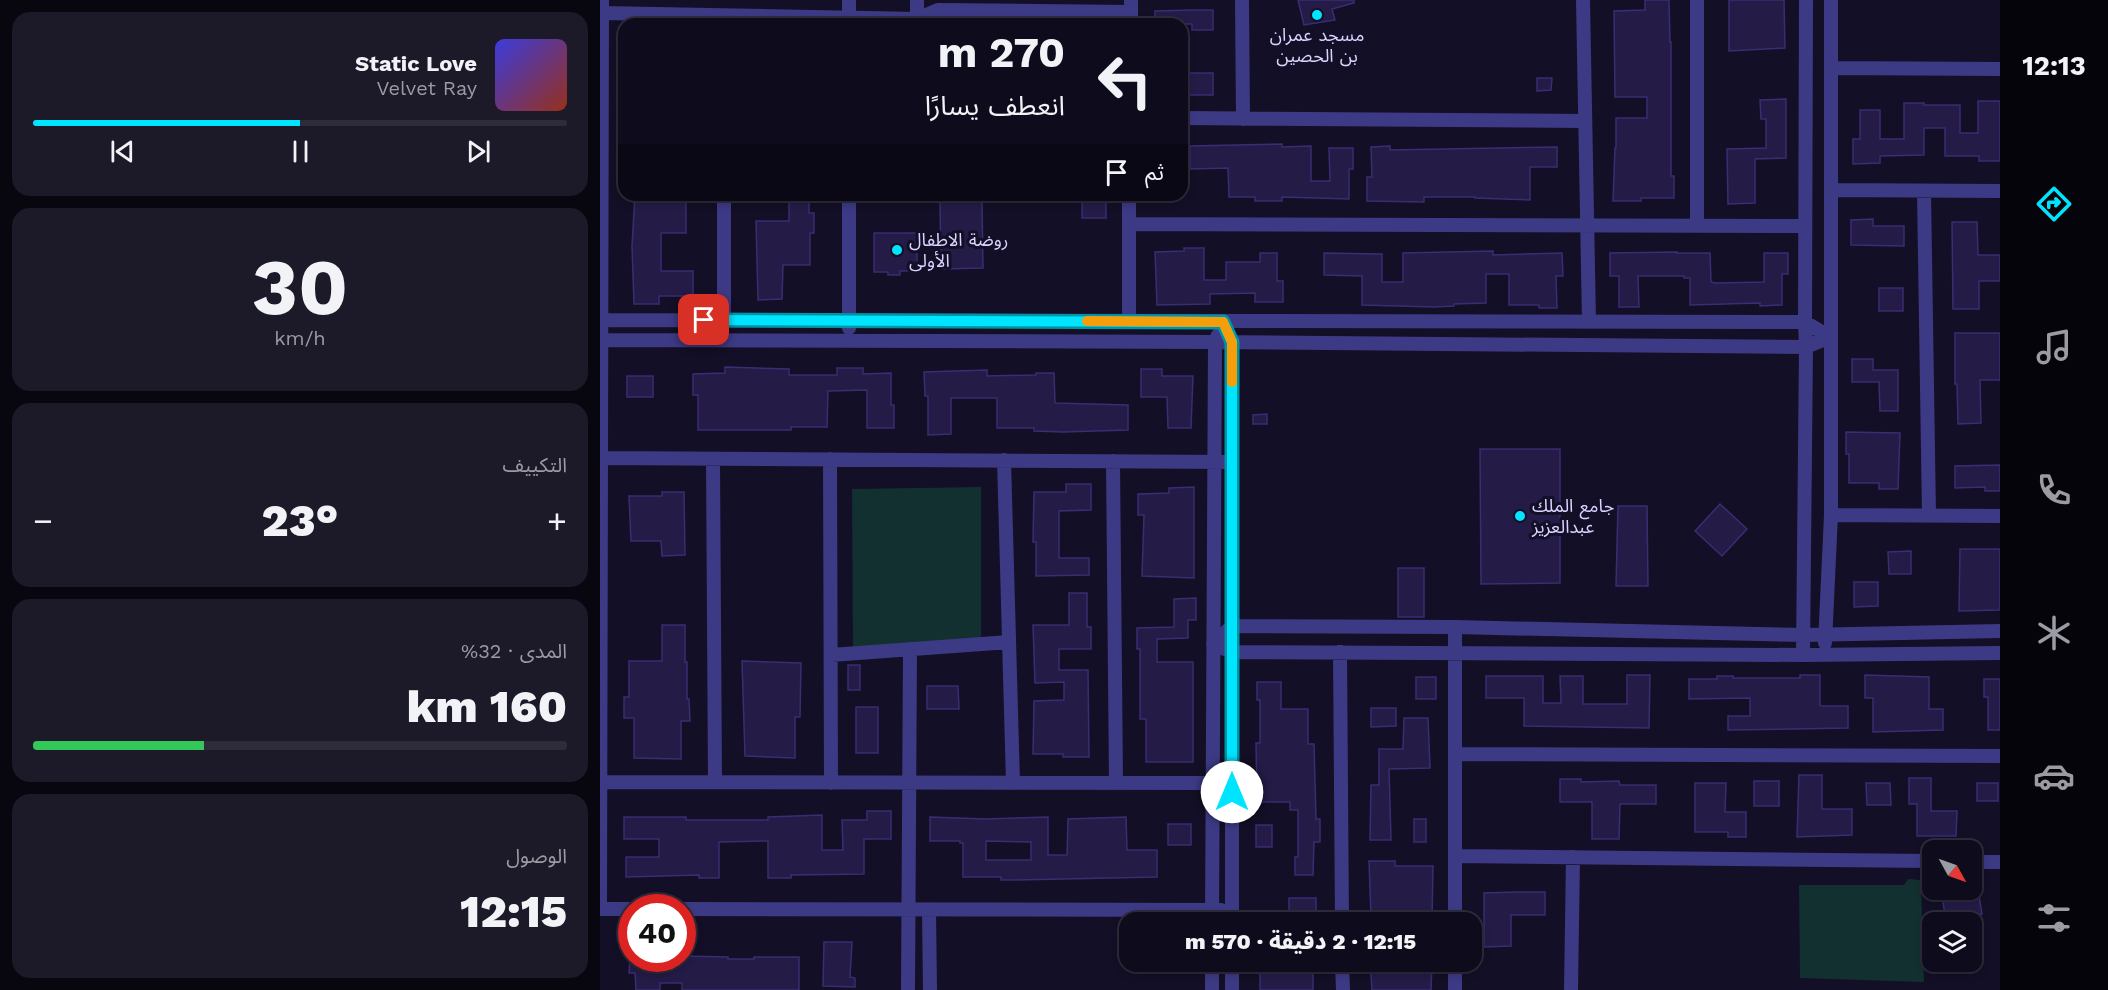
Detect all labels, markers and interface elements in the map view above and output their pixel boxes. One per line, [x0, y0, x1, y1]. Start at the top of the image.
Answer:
marker: مسجد عمران بن الحصين [1310, 8, 1324, 22]
place label: مسجد عمران بن الحصين [1270, 24, 1364, 67]
text: 270 m [938, 28, 1065, 77]
icon: left [1086, 42, 1164, 120]
text: 12:13 [2022, 50, 2086, 82]
text: Static Love [355, 51, 477, 76]
text: Velvet Ray [377, 76, 477, 100]
text: انعطف يسارًا [925, 90, 1065, 122]
icon: previous [106, 135, 139, 168]
icon: pause [284, 135, 317, 168]
icon: next [462, 135, 495, 168]
icon: arrive [1100, 156, 1133, 189]
text: ثم [1145, 160, 1164, 185]
icon: directions [2033, 183, 2075, 225]
place label: روضة الاطفال الأولى [909, 229, 1008, 272]
text: 30 [252, 241, 348, 333]
marker: روضة الاطفال الأولى [890, 243, 904, 257]
pin [678, 294, 729, 345]
icon: arrive [687, 303, 720, 336]
text: km/h [274, 326, 326, 350]
icon: music [2033, 326, 2075, 368]
text: التكييف [503, 453, 567, 477]
icon: phone [2033, 469, 2075, 511]
text: 23° [262, 494, 338, 547]
place label: جامع الملك عبدالعزيز [1531, 495, 1614, 538]
text: − [33, 501, 53, 540]
text: + [547, 501, 567, 540]
marker: جامع الملك عبدالعزيز [1513, 509, 1527, 523]
icon: climate [2033, 612, 2075, 654]
text: المدى · 32% [461, 639, 567, 663]
text: 160 km [407, 680, 567, 733]
icon: car [2033, 755, 2075, 797]
position arrow [1200, 760, 1264, 824]
north arrow [1922, 840, 1982, 900]
map controls [1922, 840, 1982, 972]
text: الوصول [506, 844, 567, 868]
text: 12:15 [460, 885, 567, 938]
speed limit sign: 40 [618, 894, 696, 972]
icon: filters [2033, 897, 2075, 939]
button: layers [1922, 912, 1982, 972]
text: 12:15 · 2 دقيقة · 570 m [1185, 929, 1416, 954]

